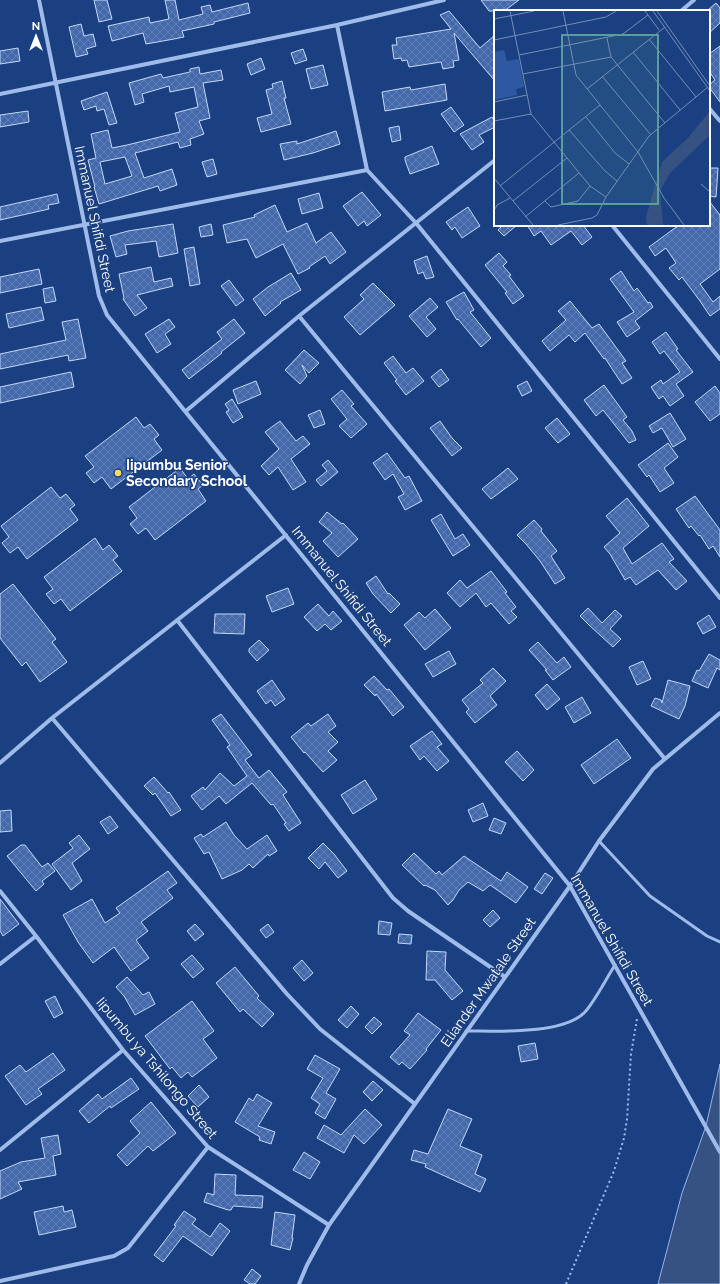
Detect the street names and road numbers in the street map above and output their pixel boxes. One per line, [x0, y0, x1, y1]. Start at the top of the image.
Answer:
street label: Immanuel Shifidi Street [72, 144, 118, 294]
street label: Immanuel Shifidi Street [289, 523, 395, 649]
street label: Immanuel Shifidi Street [568, 871, 656, 1009]
street label: Eliander Mwatale Street [437, 914, 539, 1050]
street label: Iipumbu ya Tshilongo Street [93, 994, 221, 1142]

